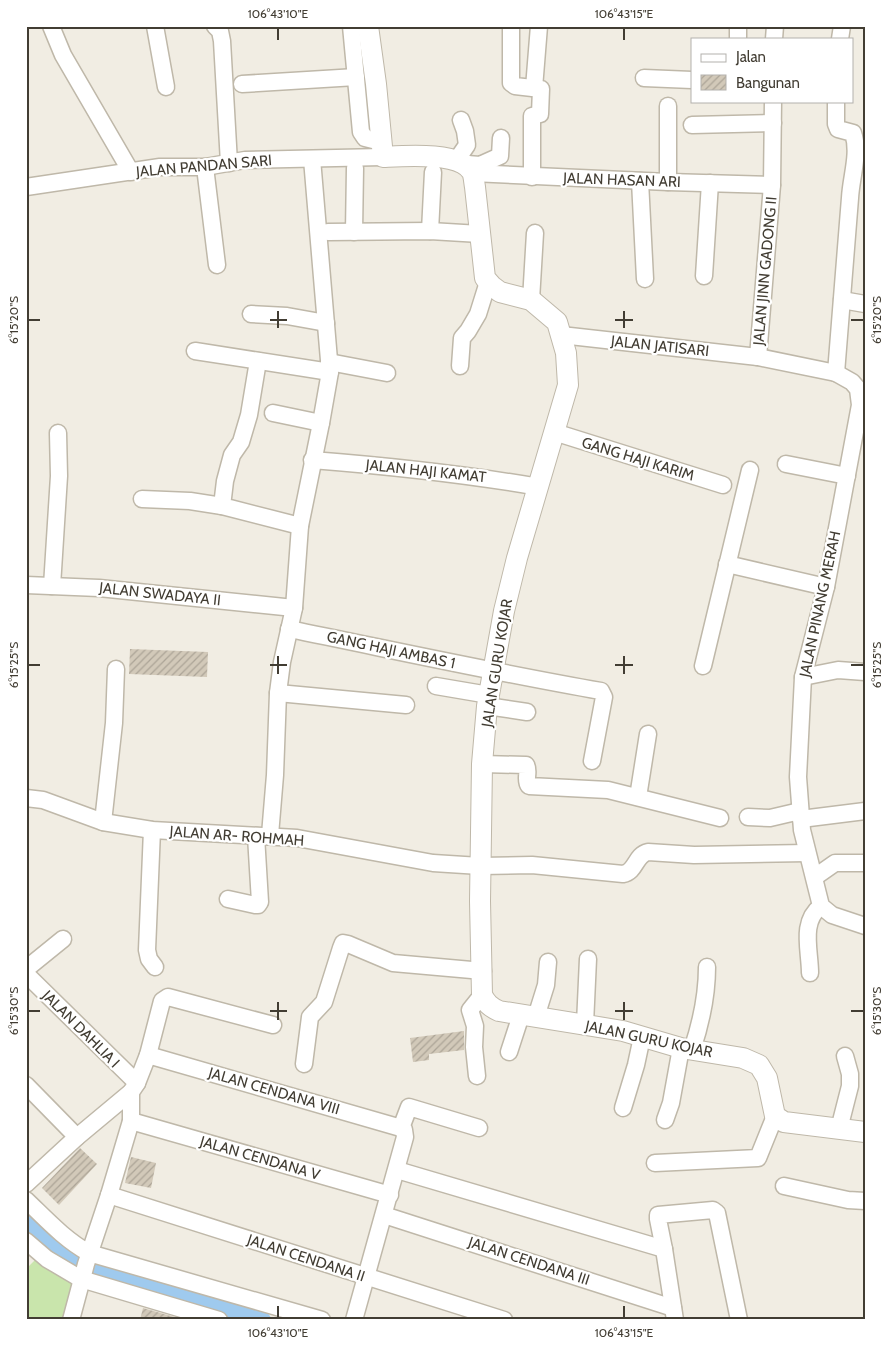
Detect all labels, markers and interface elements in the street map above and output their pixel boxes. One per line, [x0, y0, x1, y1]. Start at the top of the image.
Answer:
text: 106°43'10"E [248, 6, 309, 21]
text: 106°43'15"E [595, 6, 654, 21]
legend [691, 38, 854, 102]
text: Jalan [735, 48, 766, 66]
text: Bangunan [736, 74, 800, 92]
street label: JALAN PANDAN SARI [134, 151, 273, 181]
street label: JALAN HASAN ARI [562, 169, 681, 191]
street label: JALAN JINN GADONG II [749, 196, 780, 347]
text: 6°15'20"S [6, 296, 21, 344]
text: 6°15'20"S [869, 296, 884, 344]
street label: JALAN JATISARI [609, 332, 710, 360]
street label: GANG HAJI KARIM [579, 433, 697, 485]
street label: JALAN HAJI KAMAT [364, 456, 487, 486]
street label: JALAN PINANG MERAH [795, 529, 844, 680]
street label: JALAN SWADAYA II [97, 579, 222, 609]
street label: JALAN GURU KOJAR [478, 598, 516, 729]
street label: GANG HAJI AMBAS 1 [325, 628, 457, 672]
text: 6°15'25"S [6, 642, 21, 688]
text: 6°15'25"S [869, 642, 884, 688]
street label: JALAN AR- ROHMAH [168, 822, 305, 850]
street label: JALAN DAHLIA I [38, 986, 123, 1071]
text: 6°15'30"S [6, 987, 21, 1035]
text: 6°15'30"S [869, 987, 884, 1035]
street label: JALAN GURU KOJAR [583, 1017, 714, 1061]
street label: JALAN CENDANA VIII [205, 1063, 342, 1118]
street label: JALAN CENDANA V [197, 1132, 323, 1184]
street label: JALAN CENDANA II [244, 1230, 367, 1286]
street label: JALAN CENDANA III [465, 1233, 592, 1289]
text: 106°43'10"E [248, 1325, 309, 1340]
text: 106°43'15"E [595, 1325, 654, 1340]

